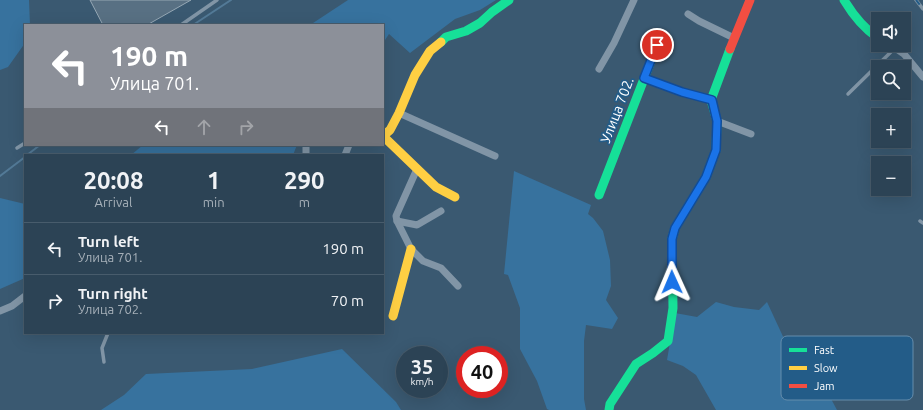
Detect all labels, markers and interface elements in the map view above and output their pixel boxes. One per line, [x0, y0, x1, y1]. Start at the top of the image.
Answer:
map controls [871, 12, 911, 196]
button: sound [871, 12, 911, 52]
pin [640, 28, 674, 62]
icon: arrive [646, 34, 668, 56]
icon: left [44, 40, 96, 92]
text: 190 m [110, 40, 188, 71]
button: search [871, 60, 911, 100]
text: Улица 701. [110, 73, 199, 93]
street label: Улица 702. [597, 75, 637, 145]
button: + [871, 108, 911, 148]
icon: left [151, 116, 173, 138]
icon: ahead [193, 116, 215, 138]
icon: right [235, 116, 257, 138]
button: − [871, 156, 911, 196]
text: 20:08 [83, 167, 143, 194]
text: 1 [207, 167, 220, 194]
text: 290 [284, 167, 325, 194]
text: Arrival [94, 195, 132, 209]
text: min [203, 195, 225, 209]
text: m [299, 195, 310, 209]
text: Turn left [78, 233, 139, 250]
icon: left [44, 238, 66, 260]
text: 190 m [322, 240, 364, 257]
text: Улица 701. [78, 250, 142, 264]
position arrow [651, 261, 693, 303]
text: Turn right [78, 285, 148, 302]
icon: right [44, 290, 66, 312]
text: 70 m [331, 292, 364, 309]
text: Улица 702. [78, 302, 142, 316]
legend [781, 336, 913, 400]
text: Fast [814, 344, 835, 356]
speed limit sign: 40 [456, 346, 508, 398]
text: 35 [411, 355, 433, 378]
text: Slow [814, 362, 838, 374]
text: km/h [410, 376, 434, 387]
text: Jam [814, 380, 835, 392]

